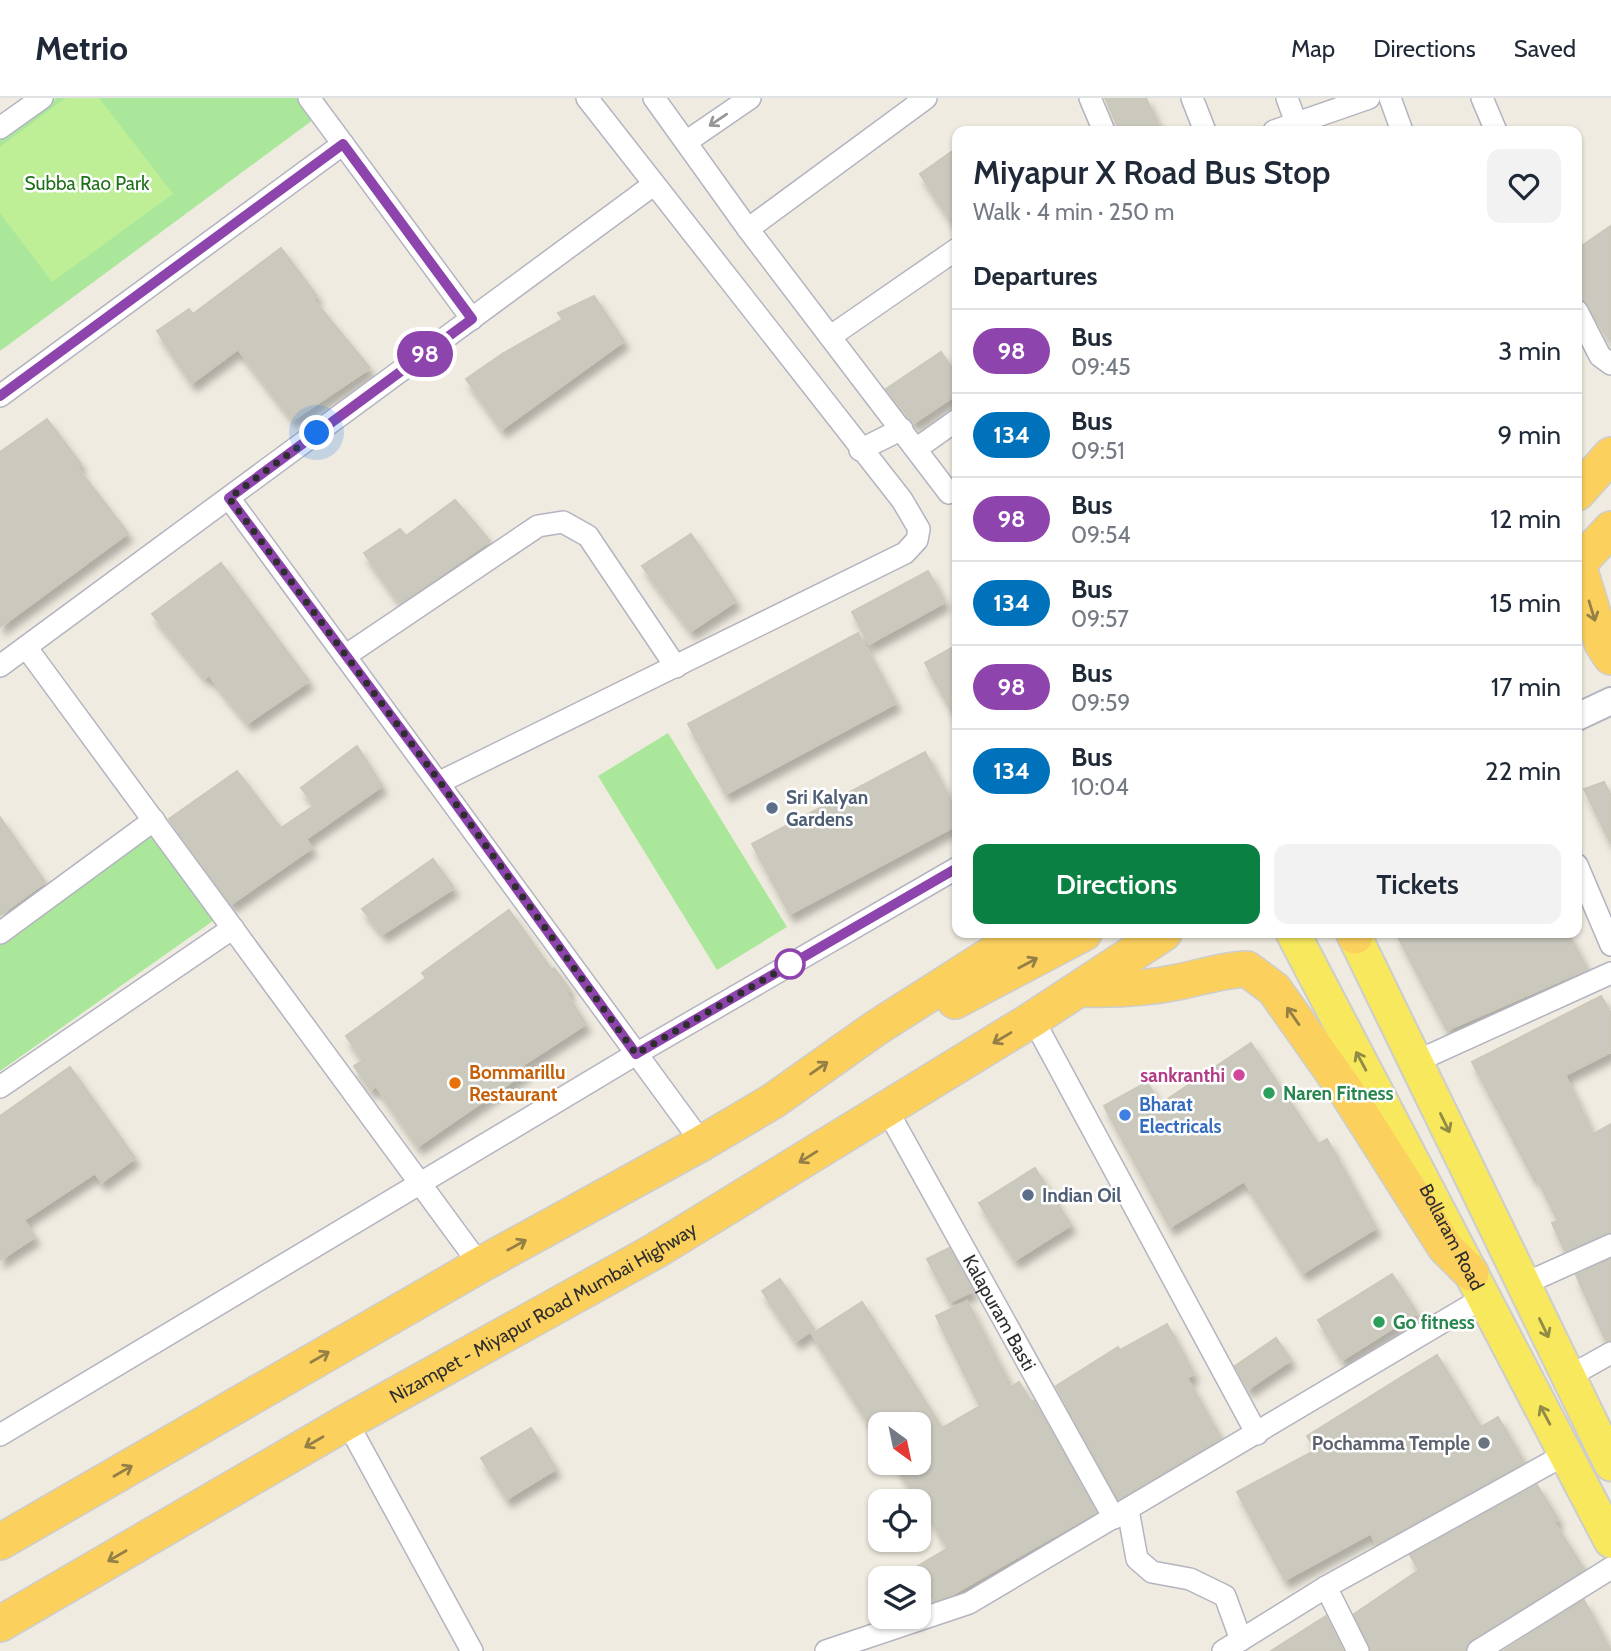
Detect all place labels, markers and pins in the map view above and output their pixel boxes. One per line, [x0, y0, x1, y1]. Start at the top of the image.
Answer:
place label: Sri Kalyan Gardens [786, 786, 868, 831]
marker: Sri Kalyan Gardens [764, 800, 780, 816]
unlabelled marker [775, 949, 805, 979]
place label: Bommarillu Restaurant [469, 1061, 565, 1106]
place label: sankranthi [1140, 1064, 1225, 1087]
marker: sankranthi [1231, 1067, 1247, 1083]
marker: Bommarillu Restaurant [447, 1075, 463, 1091]
place label: Naren Fitness [1283, 1082, 1394, 1105]
marker: Naren Fitness [1261, 1085, 1277, 1101]
place label: Bharat Electricals [1139, 1093, 1222, 1138]
marker: Bharat Electricals [1117, 1107, 1133, 1123]
place label: Indian Oil [1042, 1184, 1121, 1207]
marker: Indian Oil [1020, 1187, 1036, 1203]
place label: Go fitness [1393, 1311, 1475, 1334]
marker: Go fitness [1371, 1314, 1387, 1330]
place label: Pochamma Temple [1312, 1432, 1470, 1455]
marker: Pochamma Temple [1476, 1435, 1492, 1451]

